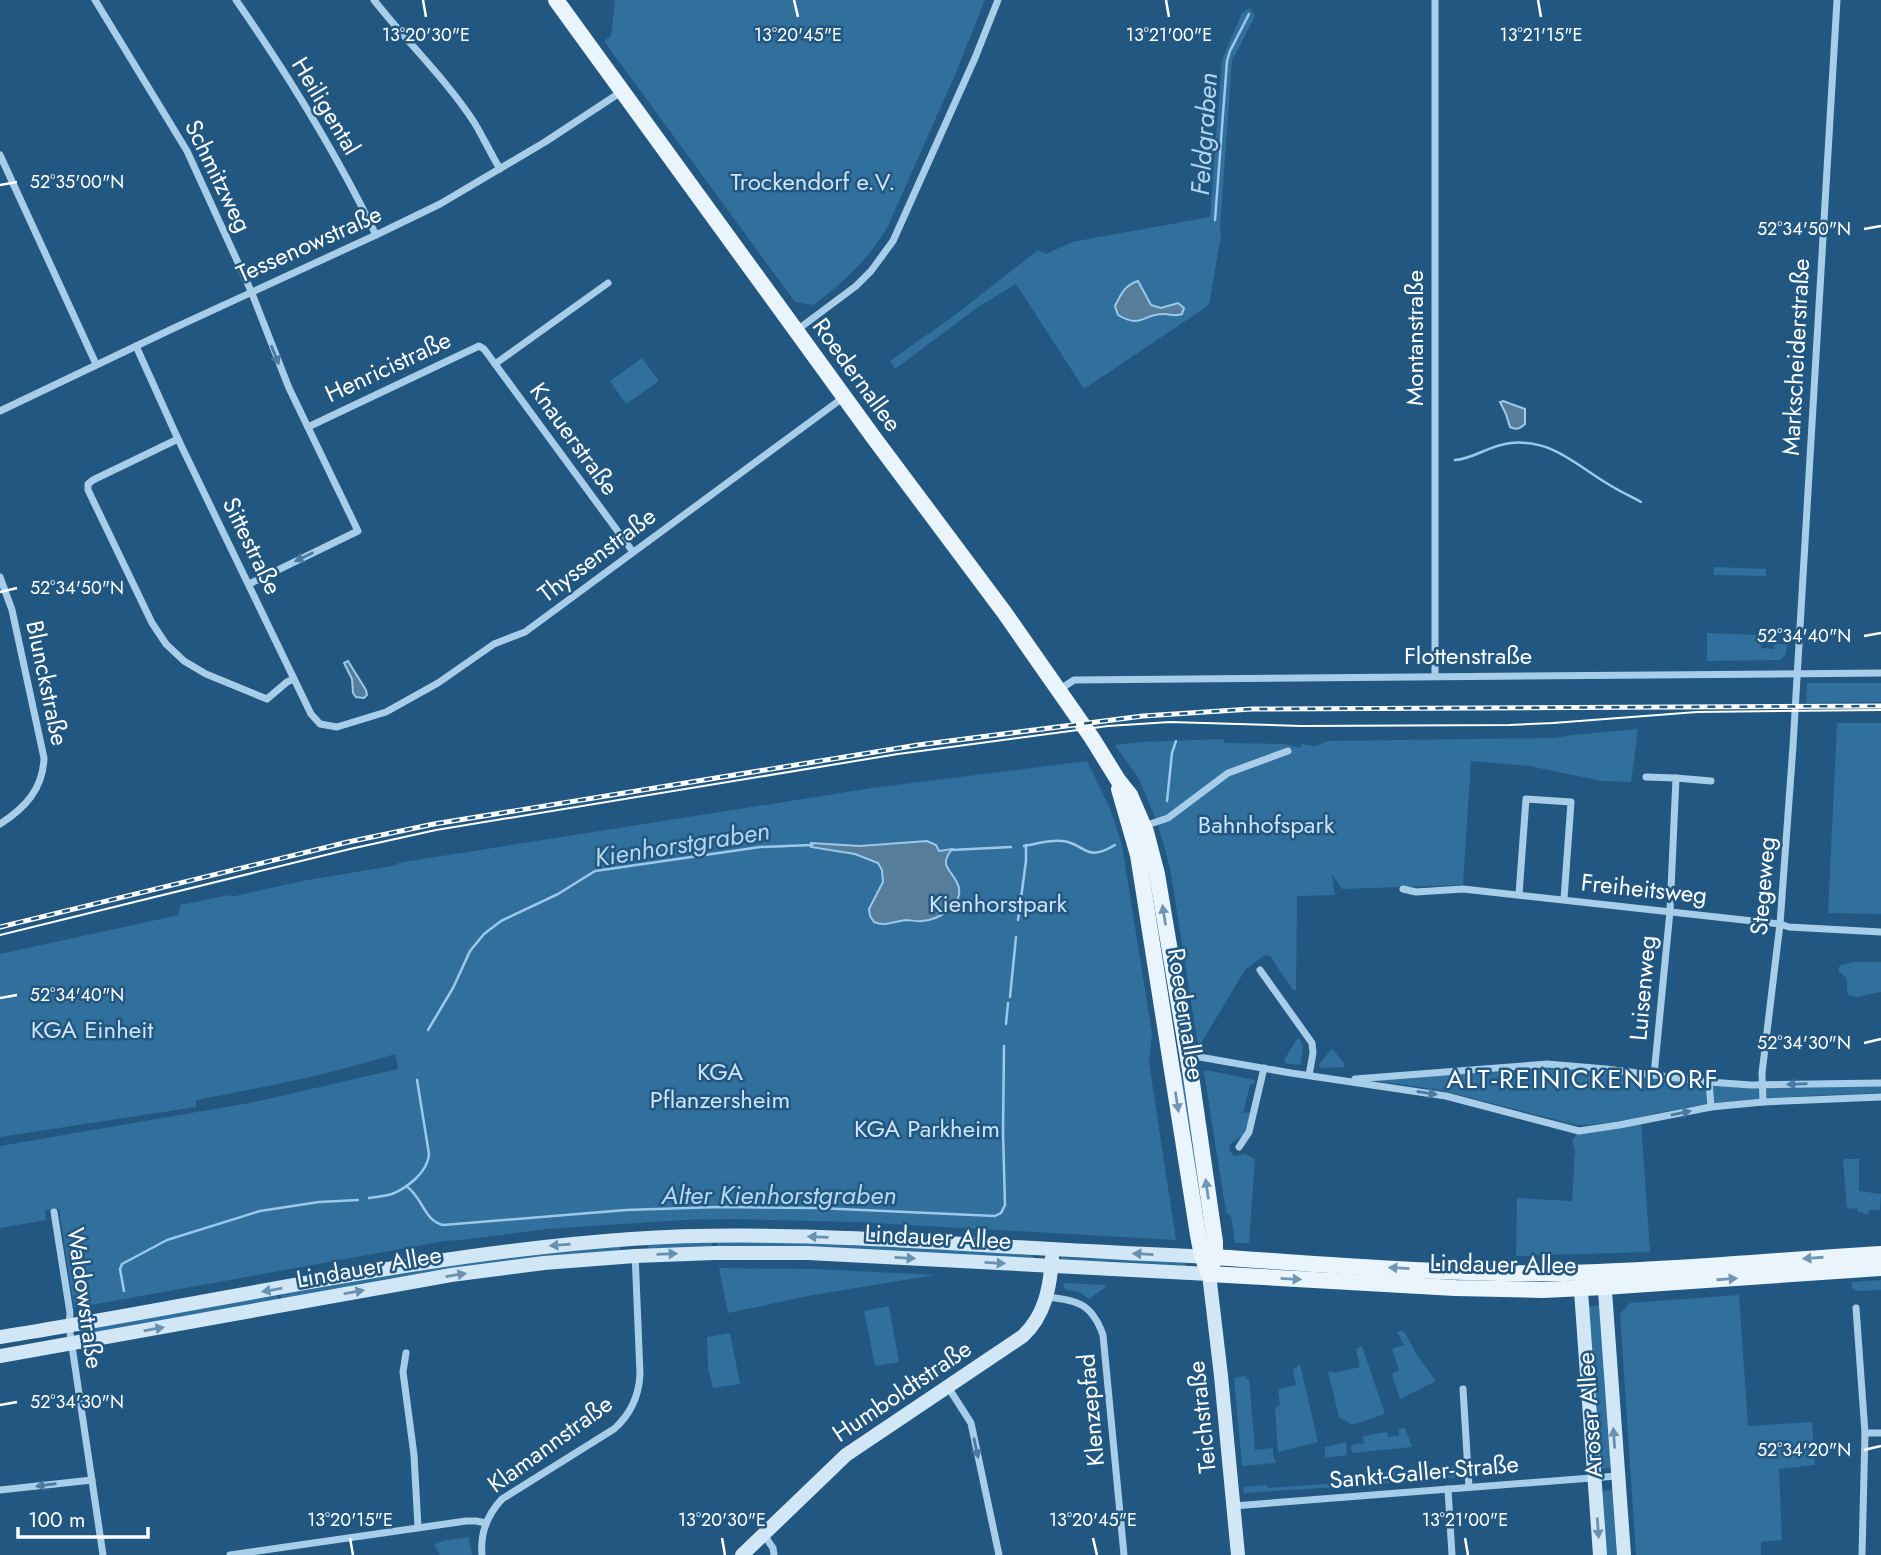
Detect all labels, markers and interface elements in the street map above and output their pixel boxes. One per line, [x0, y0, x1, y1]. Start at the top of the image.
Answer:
text: 13°20'30"E [382, 22, 470, 48]
text: 13°20'45"E [754, 22, 842, 48]
text: 13°21'00"E [1126, 22, 1212, 48]
text: 13°21'15"E [1500, 22, 1582, 48]
street label: Heiligental [283, 50, 369, 161]
water label: Feldgraben [1181, 71, 1227, 197]
street label: Schmitzweg [176, 114, 261, 238]
park label: Trockendorf e.V. [731, 164, 895, 199]
text: 52°35'00"N [30, 169, 124, 195]
street label: Tessenowstraße [231, 196, 387, 291]
text: 52°34'50"N [1757, 216, 1851, 242]
street label: Markscheiderstraße [1773, 257, 1818, 457]
street label: Montanstraße [1397, 270, 1432, 406]
street label: Roedernallee [804, 311, 911, 439]
street label: Henricistraße [319, 322, 457, 411]
one-way arrow [270, 345, 281, 366]
street label: Knauerstraße [521, 375, 627, 502]
street label: Sittestraße [214, 491, 291, 600]
street label: Thyssenstraße [530, 499, 663, 611]
one-way arrow [294, 552, 314, 563]
text: 52°34'50"N [30, 575, 124, 601]
street label: Blunckstraße [17, 617, 78, 749]
text: 52°34'40"N [1757, 623, 1851, 649]
street label: Flottenstraße [1404, 638, 1532, 673]
park label: Bahnhofspark [1198, 807, 1335, 842]
water label: Kienhorstgraben [592, 811, 772, 877]
street label: Stegeweg [1741, 835, 1784, 937]
street label: Freiheitsweg [1579, 864, 1709, 913]
park label: Kienhorstpark [929, 886, 1068, 921]
one-way arrow [1158, 904, 1169, 926]
street label: Luisenweg [1620, 934, 1665, 1042]
street label: Roedernallee [1159, 945, 1214, 1082]
text: 52°34'40"N [30, 982, 124, 1008]
park label: KGA Einheit [31, 1012, 153, 1047]
text: 52°34'30"N [1757, 1030, 1851, 1056]
park label: KGA Pflanzersheim [650, 1054, 790, 1117]
district label: ALT-REINICKENDORF [1446, 1060, 1720, 1098]
one-way arrow [1786, 1079, 1808, 1090]
one-way arrow [1416, 1088, 1438, 1099]
one-way arrow [1172, 1091, 1183, 1113]
one-way arrow [1670, 1107, 1692, 1118]
park label: KGA Parkheim [854, 1111, 1000, 1146]
water label: Alter Kienhorstgraben [661, 1176, 896, 1214]
one-way arrow [1201, 1178, 1212, 1200]
street label: Lindauer Allee [864, 1215, 1012, 1258]
street label: Waldowstraße [58, 1225, 113, 1371]
one-way arrow [807, 1231, 829, 1242]
street label: Lindauer Allee [294, 1237, 444, 1296]
one-way arrow [549, 1239, 571, 1250]
street label: Lindauer Allee [1429, 1245, 1577, 1282]
one-way arrow [657, 1249, 679, 1260]
one-way arrow [1132, 1249, 1154, 1260]
one-way arrow [894, 1253, 916, 1264]
one-way arrow [1802, 1253, 1824, 1264]
one-way arrow [984, 1258, 1006, 1269]
one-way arrow [1388, 1263, 1410, 1274]
one-way arrow [445, 1269, 467, 1280]
one-way arrow [1716, 1273, 1738, 1284]
one-way arrow [1281, 1274, 1303, 1285]
one-way arrow [261, 1285, 283, 1296]
one-way arrow [343, 1286, 365, 1297]
one-way arrow [143, 1323, 165, 1334]
street label: Humboldtstraße [825, 1331, 978, 1450]
street label: Aroser Allee [1568, 1351, 1611, 1479]
street label: Klenzepfad [1068, 1352, 1113, 1468]
street label: Teichstraße [1178, 1359, 1225, 1475]
street label: Klamannstraße [480, 1386, 620, 1501]
text: 52°34'30"N [30, 1389, 124, 1415]
one-way arrow [1609, 1427, 1620, 1449]
one-way arrow [971, 1437, 982, 1459]
text: 52°34'20"N [1757, 1437, 1851, 1463]
street label: Sankt-Galler-Straße [1328, 1446, 1520, 1497]
one-way arrow [35, 1480, 57, 1491]
scale bar [18, 1496, 147, 1540]
text: 100 m [28, 1505, 85, 1535]
text: 13°20'15"E [307, 1507, 393, 1533]
text: 13°20'30"E [678, 1507, 766, 1533]
text: 13°20'45"E [1049, 1507, 1137, 1533]
text: 13°21'00"E [1422, 1507, 1508, 1533]
one-way arrow [1593, 1517, 1604, 1539]

